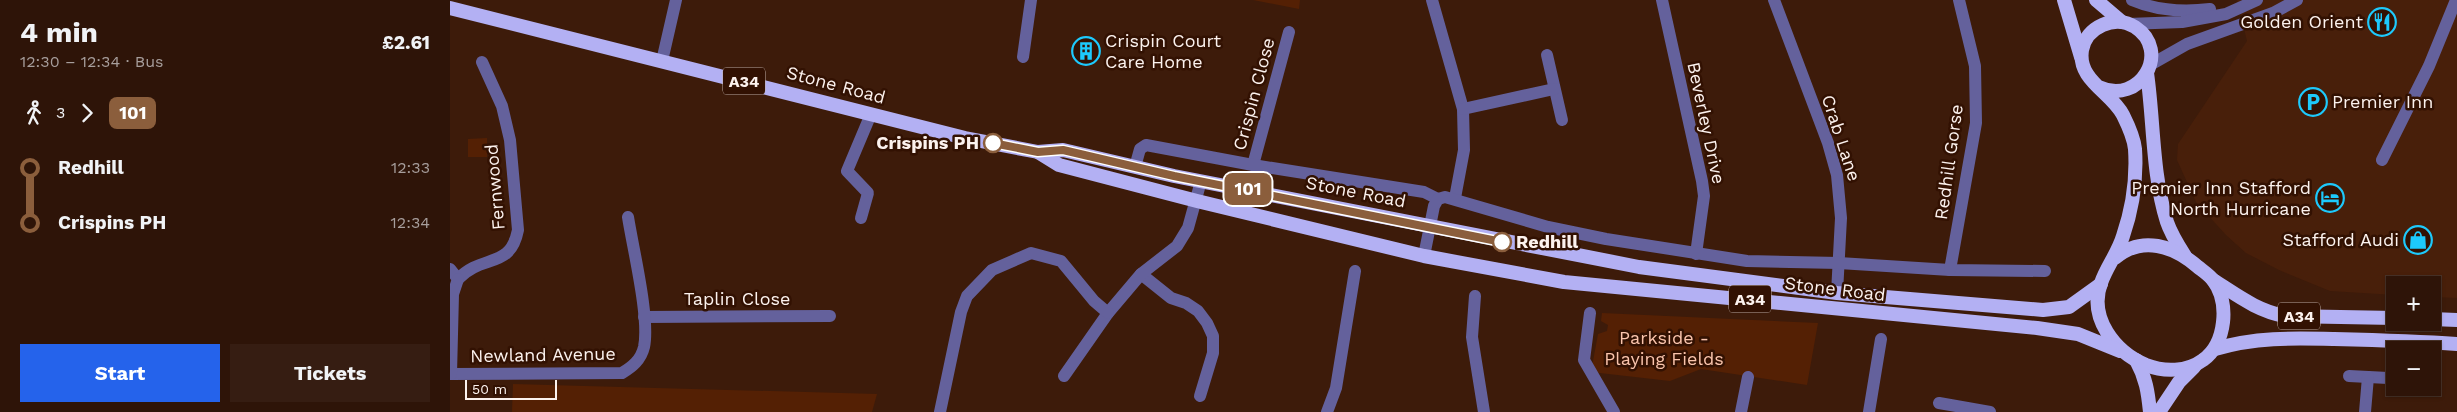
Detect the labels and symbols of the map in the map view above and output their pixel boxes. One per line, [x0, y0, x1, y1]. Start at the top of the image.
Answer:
restaurant icon: Golden Orient [2367, 7, 2397, 37]
place label: Golden Orient [2240, 11, 2363, 32]
place label: Crispin Court Care Home [1105, 30, 1221, 72]
street label: Crispin Close [1228, 35, 1279, 153]
building icon: Crispin Court Care Home [1071, 36, 1101, 66]
street label: Beverley Drive [1683, 60, 1730, 186]
street label: Stone Road [784, 61, 888, 108]
road number: A34 [723, 68, 765, 94]
parking icon: Premier Inn [2298, 87, 2328, 117]
place label: Premier Inn [2332, 91, 2433, 112]
street label: Crab Lane [1818, 92, 1865, 184]
street label: Redhill Gorse [1930, 103, 1967, 221]
place label: Crispins PH [876, 132, 979, 153]
marker: Crispins PH [983, 133, 1003, 153]
street label: Fernwood [480, 143, 509, 231]
street label: Stone Road [1304, 172, 1408, 211]
line badge: 101 [1219, 173, 1277, 205]
place label: Premier Inn Stafford North Hurricane [2131, 177, 2311, 219]
hotel icon: Premier Inn Stafford North Hurricane [2315, 183, 2345, 213]
shop icon: Stafford Audi [2403, 225, 2433, 255]
place label: Stafford Audi [2282, 229, 2399, 250]
place label: Redhill [1516, 231, 1578, 252]
marker: Redhill [1492, 232, 1512, 252]
street label: Stone Road [1783, 272, 1887, 305]
road number: A34 [1729, 286, 1771, 312]
street label: Taplin Close [684, 288, 790, 309]
road number: A34 [2278, 302, 2320, 330]
park label: Parkside - Playing Fields [1604, 327, 1724, 369]
street label: Newland Avenue [470, 343, 616, 366]
scale bar [465, 377, 558, 400]

